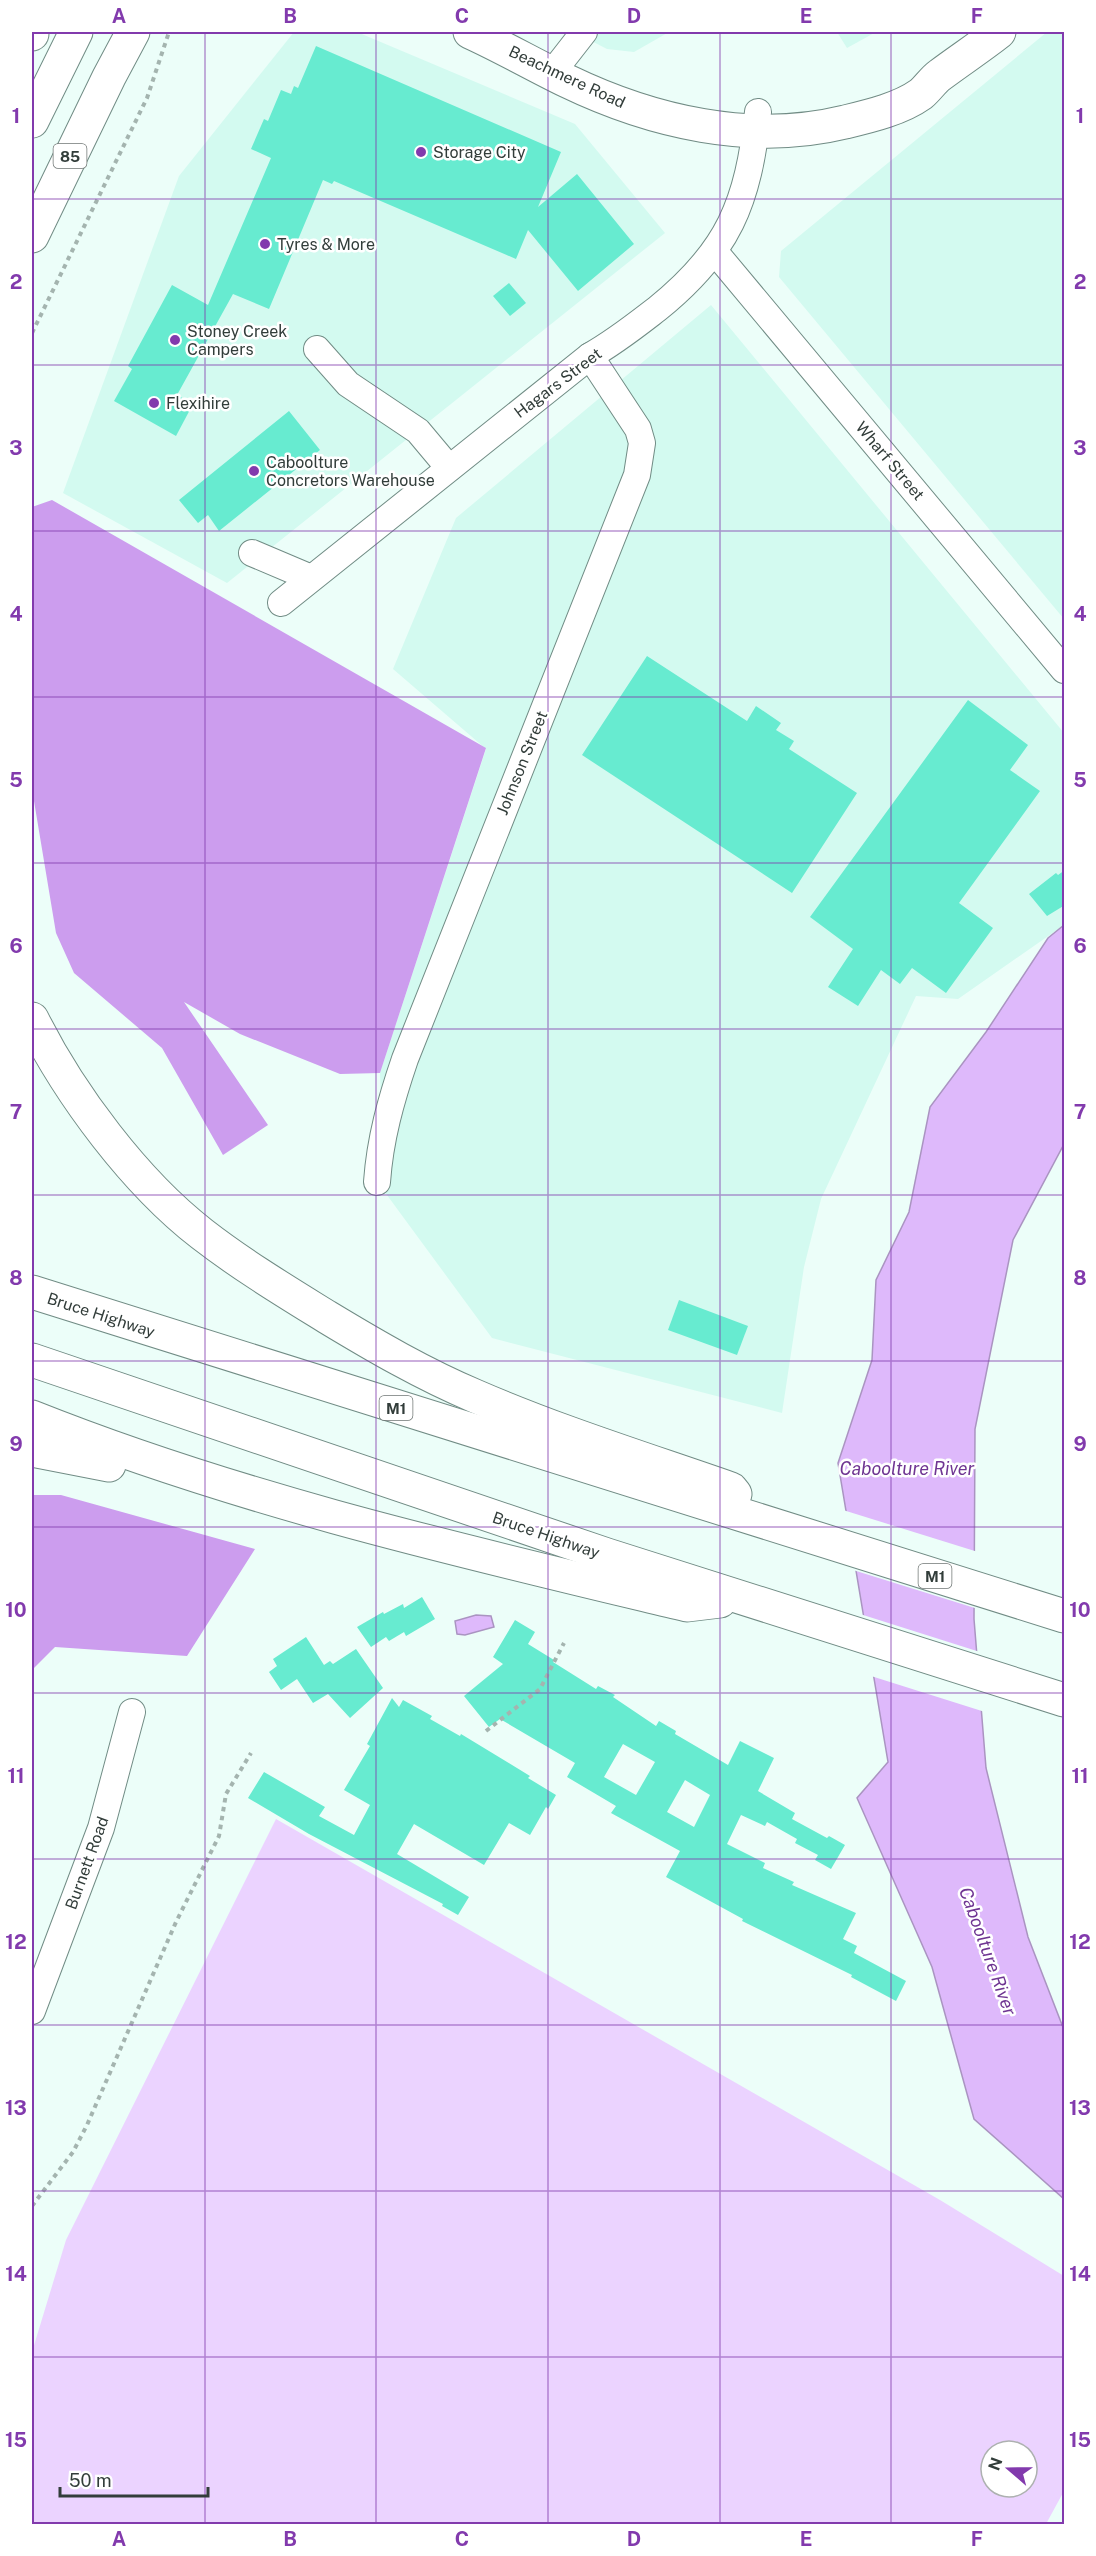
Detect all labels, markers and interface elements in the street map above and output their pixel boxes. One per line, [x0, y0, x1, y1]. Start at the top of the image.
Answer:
text: A [112, 4, 126, 28]
text: B [283, 4, 297, 28]
text: C [455, 4, 469, 28]
text: D [627, 4, 641, 28]
text: E [800, 4, 812, 28]
text: F [971, 4, 983, 28]
street label: Beachmere Road [506, 42, 628, 112]
text: 1 [12, 104, 20, 128]
text: 1 [1076, 104, 1084, 128]
place label: Storage City [433, 143, 526, 162]
road number: 85 [54, 144, 86, 168]
marker: Storage City [414, 145, 428, 159]
place label: Tyres & More [277, 235, 375, 254]
marker: Tyres & More [258, 237, 272, 251]
text: 2 [10, 270, 22, 294]
text: 2 [1074, 270, 1086, 294]
place label: Stoney Creek Campers [187, 322, 287, 359]
marker: Stoney Creek Campers [168, 333, 182, 347]
street label: Hagars Street [511, 344, 605, 422]
place label: Flexihire [166, 394, 230, 413]
marker: Flexihire [147, 396, 161, 410]
street label: Wharf Street [852, 418, 928, 504]
text: 3 [9, 436, 23, 460]
text: 3 [1073, 436, 1087, 460]
place label: Caboolture Concretors Warehouse [266, 453, 435, 490]
marker: Caboolture Concretors Warehouse [247, 464, 261, 478]
text: 4 [9, 602, 23, 626]
text: 4 [1073, 602, 1087, 626]
street label: Johnson Street [492, 708, 552, 818]
text: 5 [9, 768, 23, 792]
text: 5 [1073, 768, 1087, 792]
text: 6 [9, 934, 23, 958]
text: 6 [1073, 934, 1087, 958]
text: 7 [10, 1100, 22, 1124]
text: 7 [1074, 1100, 1086, 1124]
text: 8 [9, 1266, 23, 1290]
text: 8 [1073, 1266, 1087, 1290]
street label: Bruce Highway [45, 1289, 158, 1342]
road number: M1 [380, 1396, 412, 1420]
text: 9 [9, 1432, 23, 1456]
text: 9 [1073, 1432, 1087, 1456]
water label: Caboolture River [840, 1458, 975, 1479]
street label: Bruce Highway [490, 1508, 603, 1562]
road number: M1 [918, 1564, 952, 1588]
text: 10 [5, 1598, 27, 1622]
text: 10 [1069, 1598, 1091, 1622]
text: 11 [7, 1764, 25, 1788]
text: 11 [1071, 1764, 1089, 1788]
street label: Burnett Road [61, 1814, 113, 1912]
water label: Caboolture River [955, 1884, 1021, 2018]
text: 12 [5, 1930, 27, 1954]
text: 12 [1069, 1930, 1091, 1954]
text: 13 [5, 2096, 27, 2120]
text: 13 [1069, 2096, 1091, 2120]
text: 14 [5, 2262, 27, 2286]
text: 14 [1069, 2262, 1091, 2286]
text: 15 [5, 2428, 27, 2452]
text: 15 [1069, 2428, 1091, 2452]
north arrow [979, 2439, 1039, 2499]
text: N [984, 2455, 1006, 2473]
scale bar [60, 2460, 208, 2498]
text: 50 m [69, 2470, 112, 2491]
text: A [112, 2527, 126, 2551]
text: B [283, 2527, 297, 2551]
text: C [455, 2527, 469, 2551]
text: D [627, 2527, 641, 2551]
text: E [800, 2527, 812, 2551]
text: F [971, 2527, 983, 2551]

